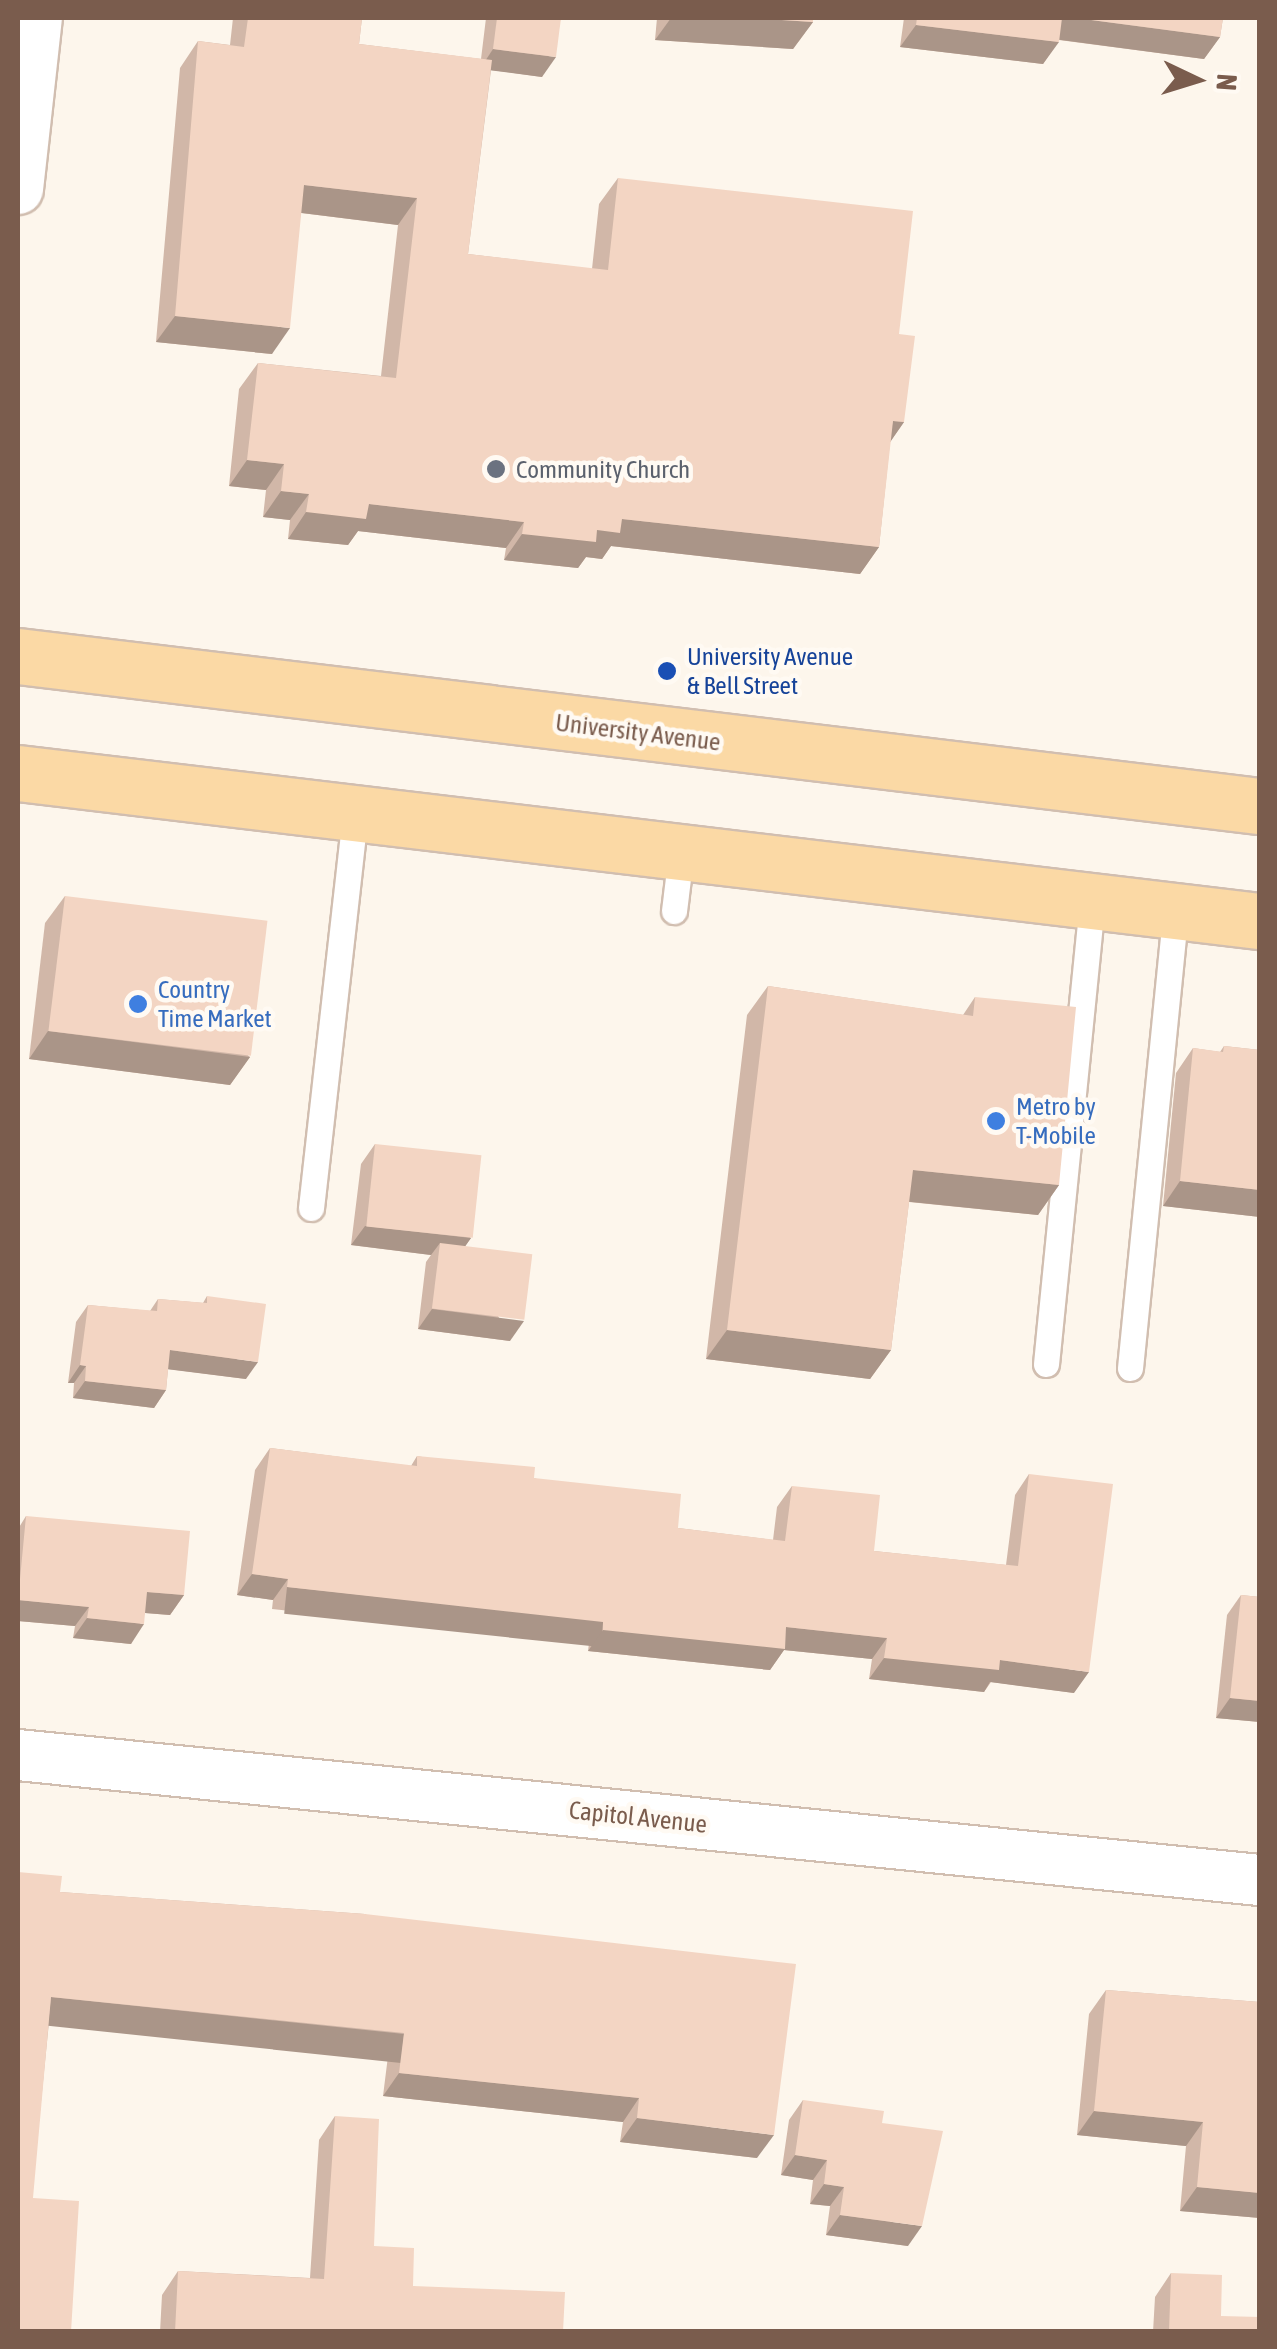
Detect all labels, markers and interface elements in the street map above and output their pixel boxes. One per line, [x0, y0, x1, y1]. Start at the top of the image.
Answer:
north arrow [1147, 30, 1247, 130]
text: N [1210, 73, 1243, 91]
place label: Community Church [516, 454, 690, 484]
marker: Community Church [485, 458, 507, 480]
place label: University Avenue & Bell Street [687, 642, 853, 701]
marker: University Avenue & Bell Street [656, 660, 678, 682]
street label: University Avenue [554, 707, 722, 757]
place label: Country Time Market [158, 975, 272, 1034]
marker: Country Time Market [127, 993, 149, 1015]
place label: Metro by T-Mobile [1016, 1092, 1096, 1151]
marker: Metro by T-Mobile [985, 1110, 1007, 1132]
street label: Capitol Avenue [568, 1795, 708, 1839]

